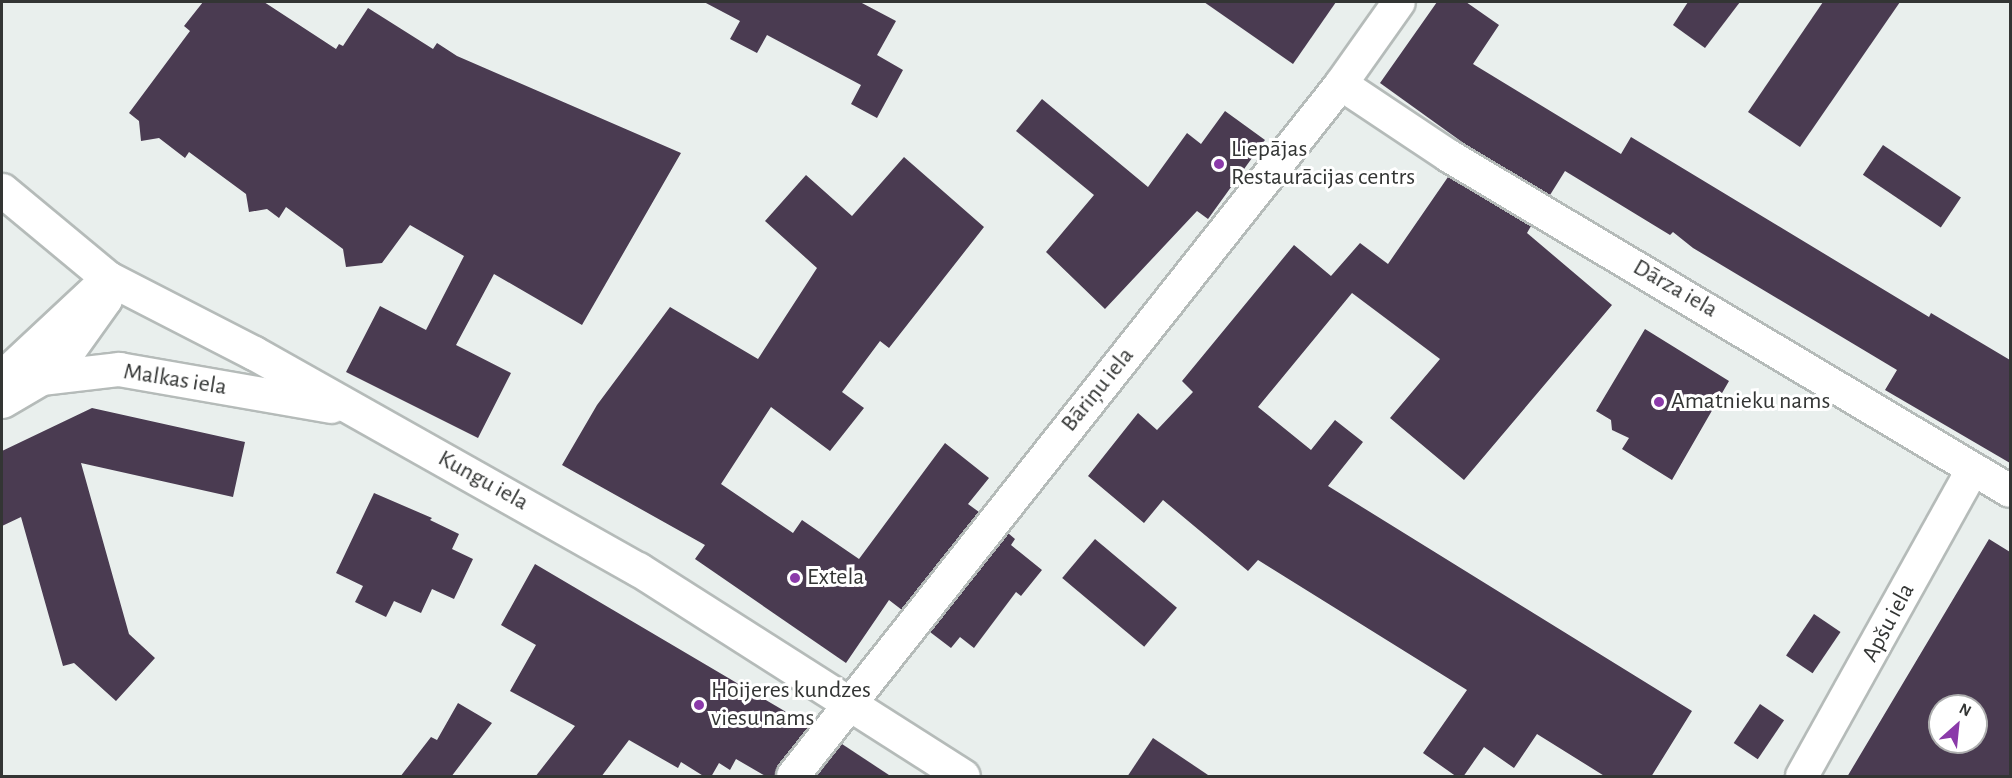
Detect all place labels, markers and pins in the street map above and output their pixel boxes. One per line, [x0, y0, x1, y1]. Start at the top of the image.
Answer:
place label: Liepājas Restaurācijas centrs [1231, 136, 1415, 192]
marker: Liepājas Restaurācijas centrs [1212, 157, 1226, 171]
place label: Amatnieku nams [1671, 388, 1830, 416]
marker: Amatnieku nams [1652, 395, 1666, 409]
place label: Extela [807, 564, 864, 592]
marker: Extela [788, 571, 802, 585]
place label: Hoijeres kundzes viesu nams [711, 677, 871, 733]
marker: Hoijeres kundzes viesu nams [692, 698, 706, 712]

